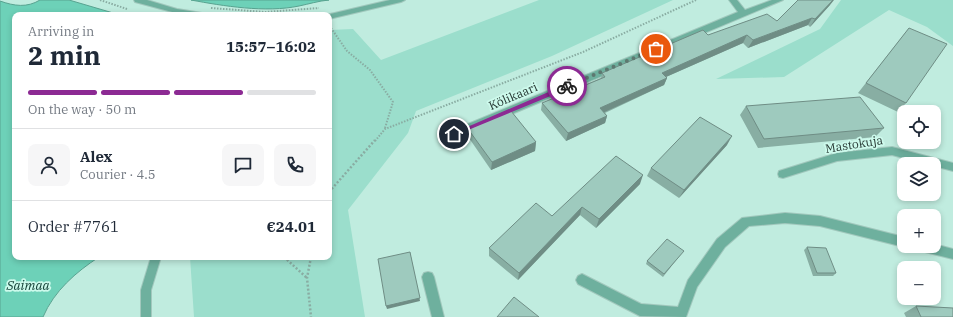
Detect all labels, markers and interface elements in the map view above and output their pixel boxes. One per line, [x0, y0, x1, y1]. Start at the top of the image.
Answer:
text: Arriving in [28, 23, 94, 40]
pin [639, 32, 673, 66]
text: 15:57–16:02 [226, 37, 316, 56]
text: 2 min [28, 38, 101, 72]
icon: bag [645, 38, 667, 60]
courier [547, 66, 587, 106]
icon: bike [556, 75, 578, 97]
street label: Kölikaari [486, 79, 540, 113]
text: On the way · 50 m [28, 101, 136, 118]
map controls [897, 105, 941, 305]
button: locate [897, 105, 941, 149]
pin [437, 117, 471, 151]
icon: home [443, 123, 465, 145]
street label: Mastokuja [824, 132, 884, 156]
button: person [28, 144, 70, 186]
button: chat [222, 144, 264, 186]
button: phone [274, 144, 316, 186]
text: Alex [80, 147, 112, 166]
button: layers [897, 157, 941, 201]
text: Courier · 4.5 [80, 166, 156, 183]
button: + [897, 209, 941, 253]
text: Order #7761 [28, 217, 119, 236]
text: €24.01 [266, 217, 316, 236]
button: − [897, 261, 941, 305]
water label: Saimaa [5, 277, 50, 294]

